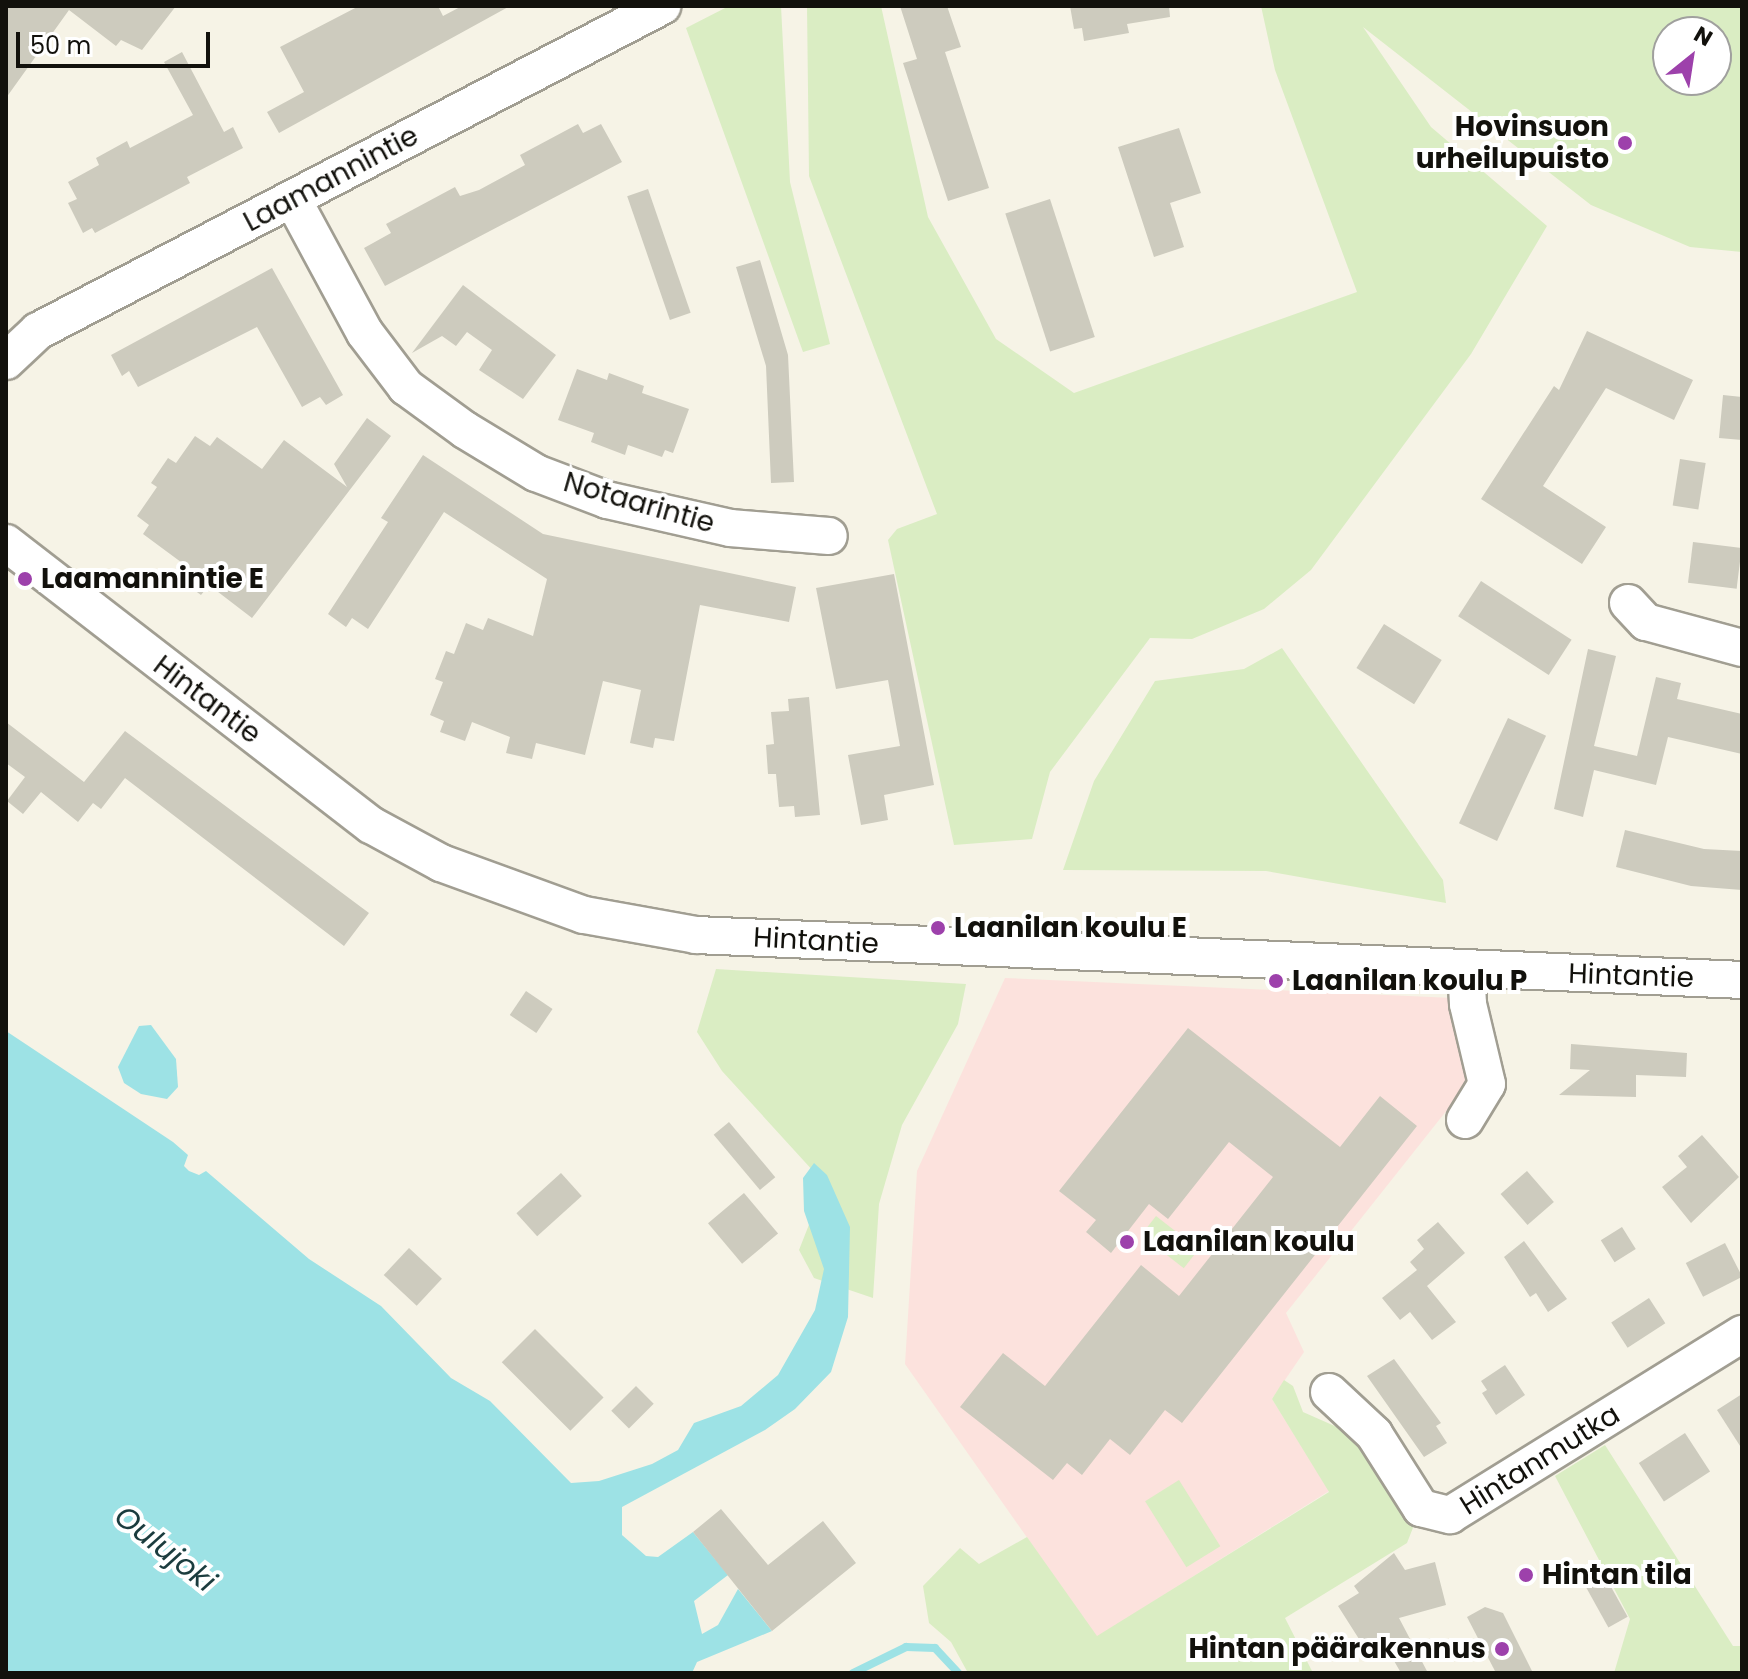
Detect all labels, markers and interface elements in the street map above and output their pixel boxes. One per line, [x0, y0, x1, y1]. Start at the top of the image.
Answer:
scale bar [20, 16, 214, 66]
north arrow [1652, 16, 1732, 96]
text: N [1688, 19, 1718, 54]
text: 50 m [30, 29, 91, 62]
place label: Hovinsuon urheilupuisto [1416, 110, 1609, 176]
street label: Laamannintie [238, 119, 424, 239]
marker: Hovinsuon urheilupuisto [1616, 134, 1634, 152]
street label: Notaarintie [560, 465, 718, 541]
place label: Laamannintie E [41, 562, 264, 596]
marker: Laamannintie E [16, 570, 34, 588]
street label: Hintantie [147, 649, 267, 751]
place label: Laanilan koulu E [954, 911, 1187, 945]
marker: Laanilan koulu E [929, 919, 947, 937]
street label: Hintantie [752, 921, 880, 961]
street label: Hintantie [1568, 957, 1694, 995]
place label: Laanilan koulu P [1292, 964, 1527, 998]
marker: Laanilan koulu P [1267, 972, 1285, 990]
place label: Laanilan koulu [1143, 1225, 1355, 1259]
marker: Laanilan koulu [1118, 1233, 1136, 1251]
street label: Hintanmutka [1454, 1398, 1626, 1522]
water label: Oulujoki [107, 1498, 223, 1600]
place label: Hintan tila [1542, 1558, 1692, 1592]
marker: Hintan tila [1517, 1566, 1535, 1584]
place label: Hintan päärakennus [1188, 1632, 1486, 1666]
marker: Hintan päärakennus [1493, 1640, 1511, 1658]

